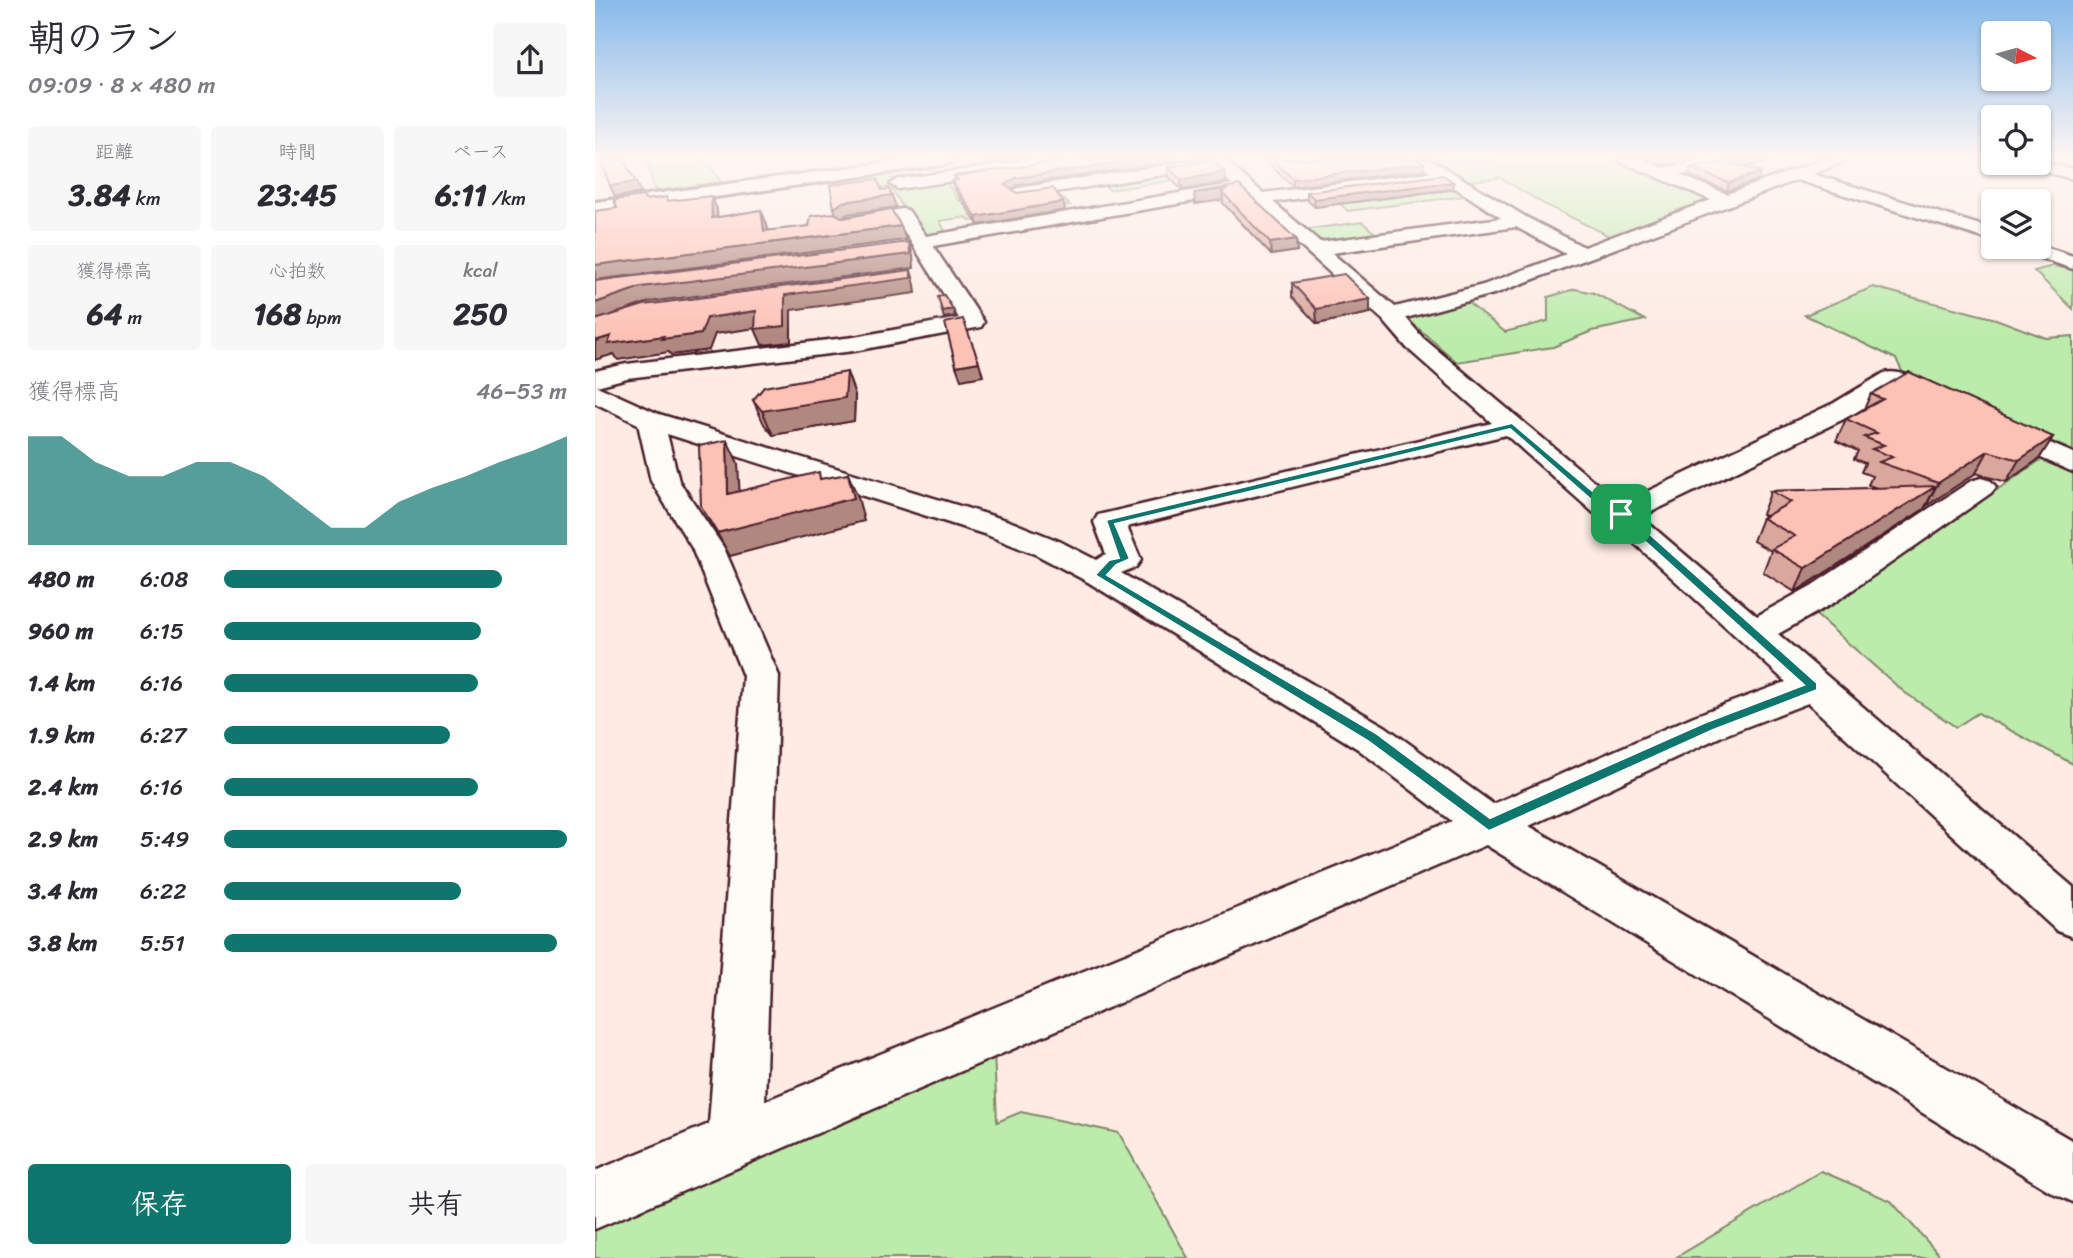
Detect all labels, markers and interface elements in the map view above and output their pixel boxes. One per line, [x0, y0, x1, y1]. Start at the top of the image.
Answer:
text: 朝のラン [28, 5, 180, 72]
north arrow [1981, 21, 2051, 91]
map controls [1981, 21, 2051, 259]
button: share [493, 23, 567, 97]
text: 09:09 · 8 × 480 m [28, 65, 215, 106]
button: locate [1981, 105, 2051, 175]
text: 距離 [95, 135, 134, 168]
text: 時間 [278, 135, 317, 168]
text: ペース [453, 135, 508, 168]
text: 3.84 [69, 168, 131, 222]
text: 23:45 [258, 168, 337, 222]
text: 6:11 [435, 168, 487, 222]
text: km [131, 182, 161, 215]
text: /km [487, 182, 526, 215]
button: layers [1981, 189, 2051, 259]
text: 獲得標高 [76, 254, 153, 287]
text: 心拍数 [269, 254, 326, 287]
text: kcal [463, 254, 498, 287]
text: 64 [87, 287, 123, 341]
text: 168 [254, 287, 302, 341]
text: 250 [453, 287, 508, 341]
text: m [123, 301, 142, 334]
text: bpm [302, 301, 342, 334]
text: 獲得標高 [28, 371, 120, 412]
text: 46–53 m [476, 371, 567, 412]
pin [1591, 484, 1651, 544]
icon: arrive [1602, 495, 1640, 533]
text: 480 m [28, 559, 94, 600]
text: 6:08 [140, 559, 188, 600]
text: 960 m [28, 611, 93, 652]
text: 6:15 [140, 611, 184, 652]
text: 1.4 km [28, 663, 95, 704]
text: 6:16 [140, 663, 183, 704]
text: 1.9 km [28, 715, 95, 756]
text: 6:27 [140, 715, 186, 756]
text: 2.4 km [28, 767, 98, 808]
text: 6:16 [140, 767, 183, 808]
text: 2.9 km [28, 819, 98, 860]
text: 5:49 [140, 819, 190, 860]
text: 3.4 km [28, 871, 98, 912]
text: 6:22 [140, 871, 187, 912]
text: 3.8 km [28, 923, 97, 964]
text: 5:51 [140, 923, 185, 964]
button: 保存 [28, 1164, 291, 1244]
button: 共有 [305, 1164, 567, 1244]

